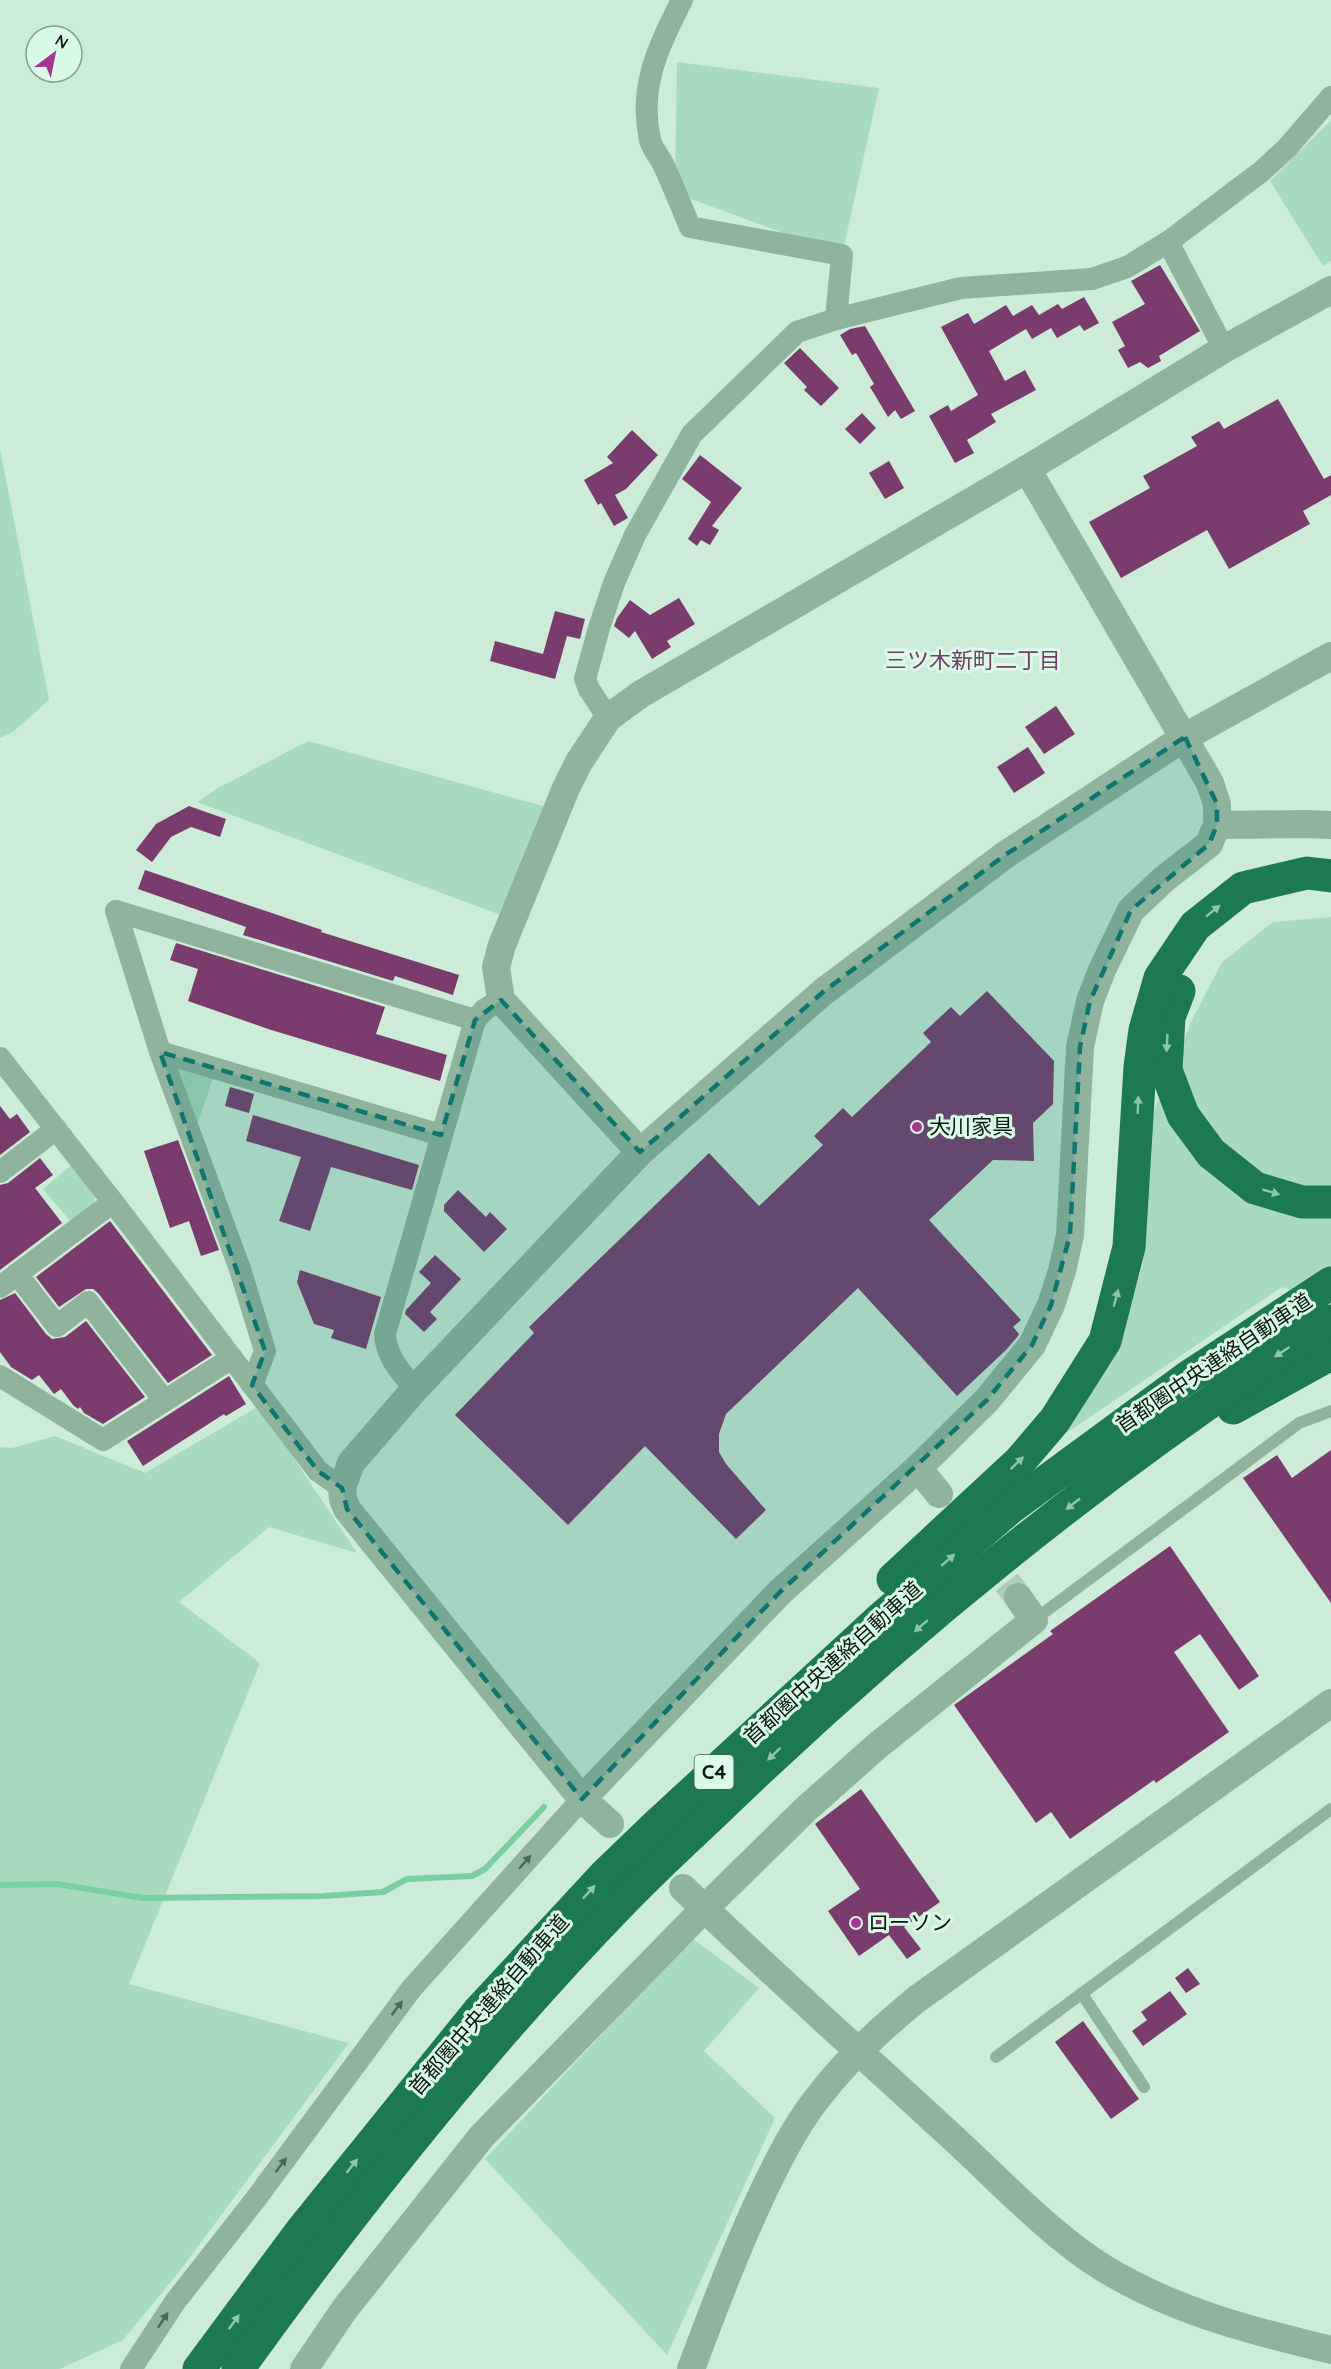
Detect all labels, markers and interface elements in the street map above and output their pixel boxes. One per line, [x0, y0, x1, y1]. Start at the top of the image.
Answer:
north arrow [24, 24, 84, 84]
text: N [52, 30, 72, 53]
district label: 三ツ木新町二丁目 [885, 646, 1061, 674]
one-way arrow [1206, 906, 1221, 918]
one-way arrow [1163, 1033, 1172, 1052]
one-way arrow [1134, 1096, 1143, 1115]
place label: 大川家具 [929, 1113, 1013, 1139]
marker: 大川家具 [910, 1120, 924, 1134]
one-way arrow [1262, 1188, 1280, 1197]
street label: 首都圏中央連絡自動車道 [1110, 1287, 1316, 1438]
one-way arrow [1111, 1289, 1121, 1308]
one-way arrow [1274, 1347, 1290, 1358]
one-way arrow [1009, 1456, 1024, 1470]
one-way arrow [1065, 1497, 1081, 1510]
one-way arrow [940, 1553, 955, 1567]
street label: 首都圏中央連絡自動車道 [738, 1575, 927, 1749]
one-way arrow [914, 1619, 929, 1632]
one-way arrow [768, 1747, 782, 1761]
road number: C4 [694, 1755, 734, 1789]
one-way arrow [518, 1854, 532, 1869]
one-way arrow [582, 1886, 596, 1900]
street label: 首都圏中央連絡自動車道 [403, 1909, 574, 2100]
place label: ローソン [868, 1909, 952, 1935]
marker: ローソン [849, 1916, 863, 1930]
one-way arrow [391, 2001, 403, 2016]
one-way arrow [275, 2157, 287, 2173]
one-way arrow [345, 2159, 357, 2174]
one-way arrow [157, 2312, 168, 2328]
one-way arrow [228, 2314, 240, 2330]

